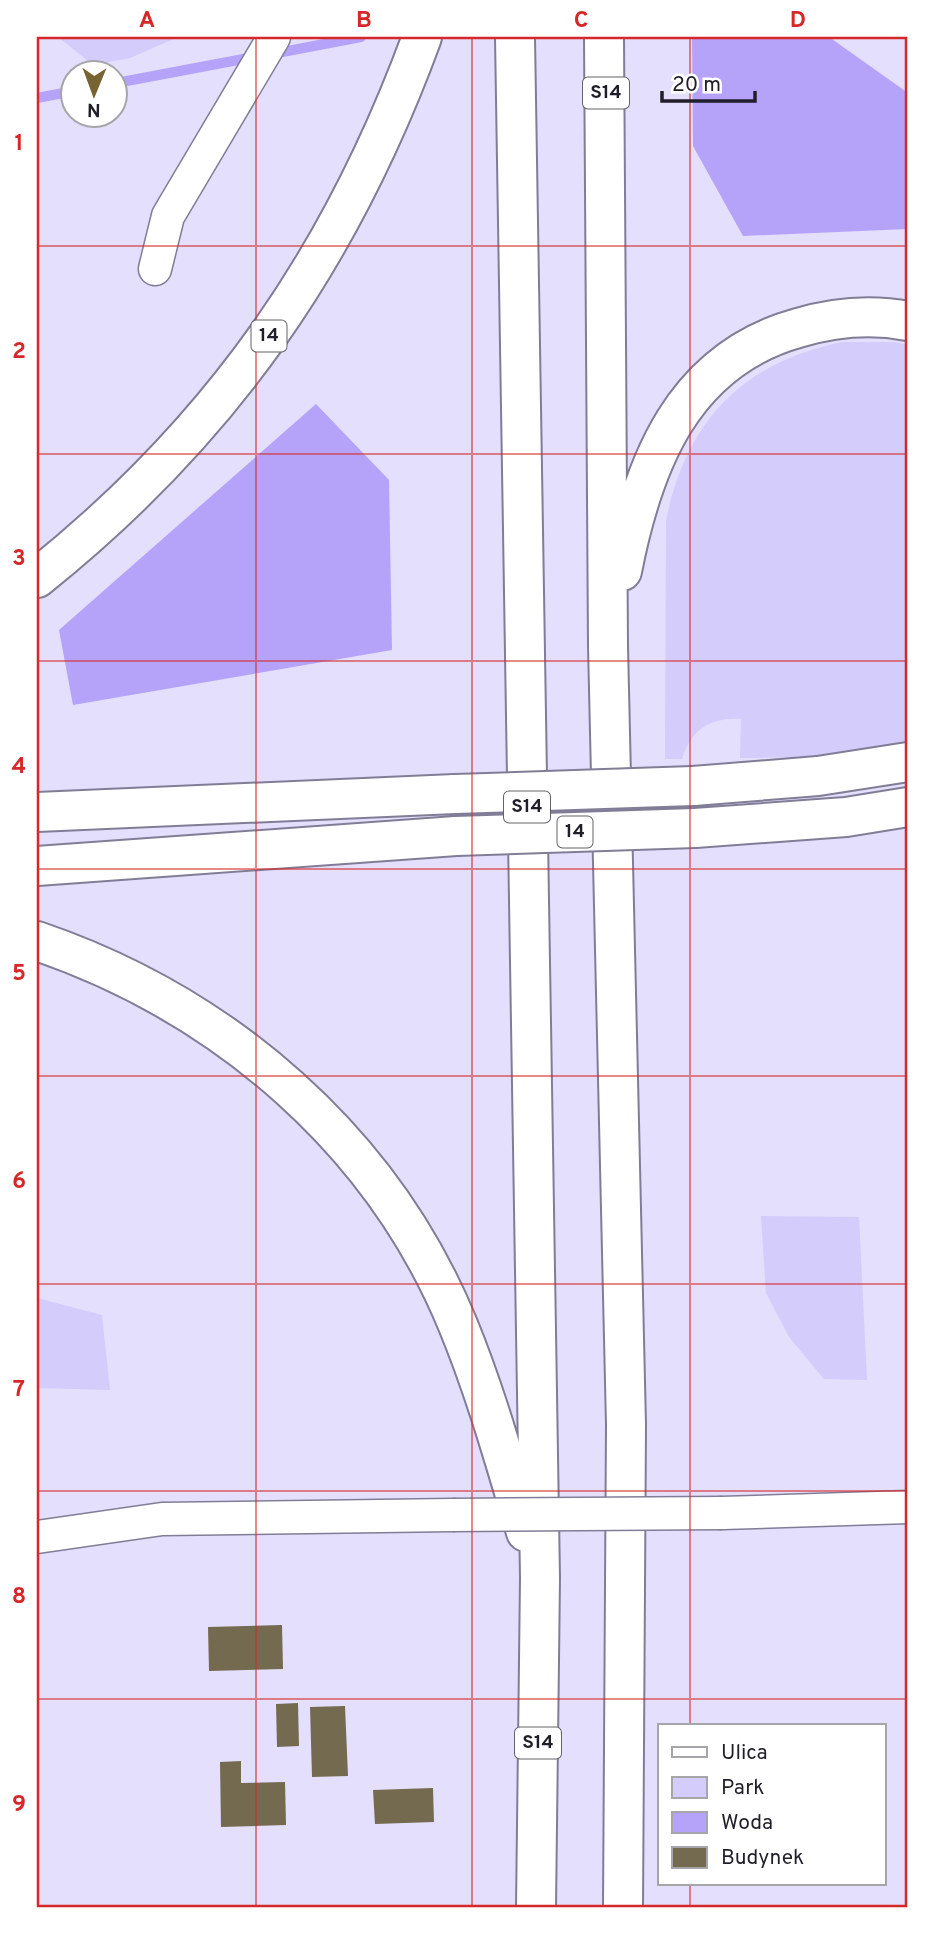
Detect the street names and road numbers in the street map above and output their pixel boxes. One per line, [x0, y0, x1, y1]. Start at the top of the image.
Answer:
road number: S14 [583, 78, 629, 108]
road number: 14 [252, 320, 286, 352]
road number: S14 [504, 792, 550, 822]
road number: 14 [558, 817, 592, 848]
road number: S14 [515, 1728, 561, 1758]

